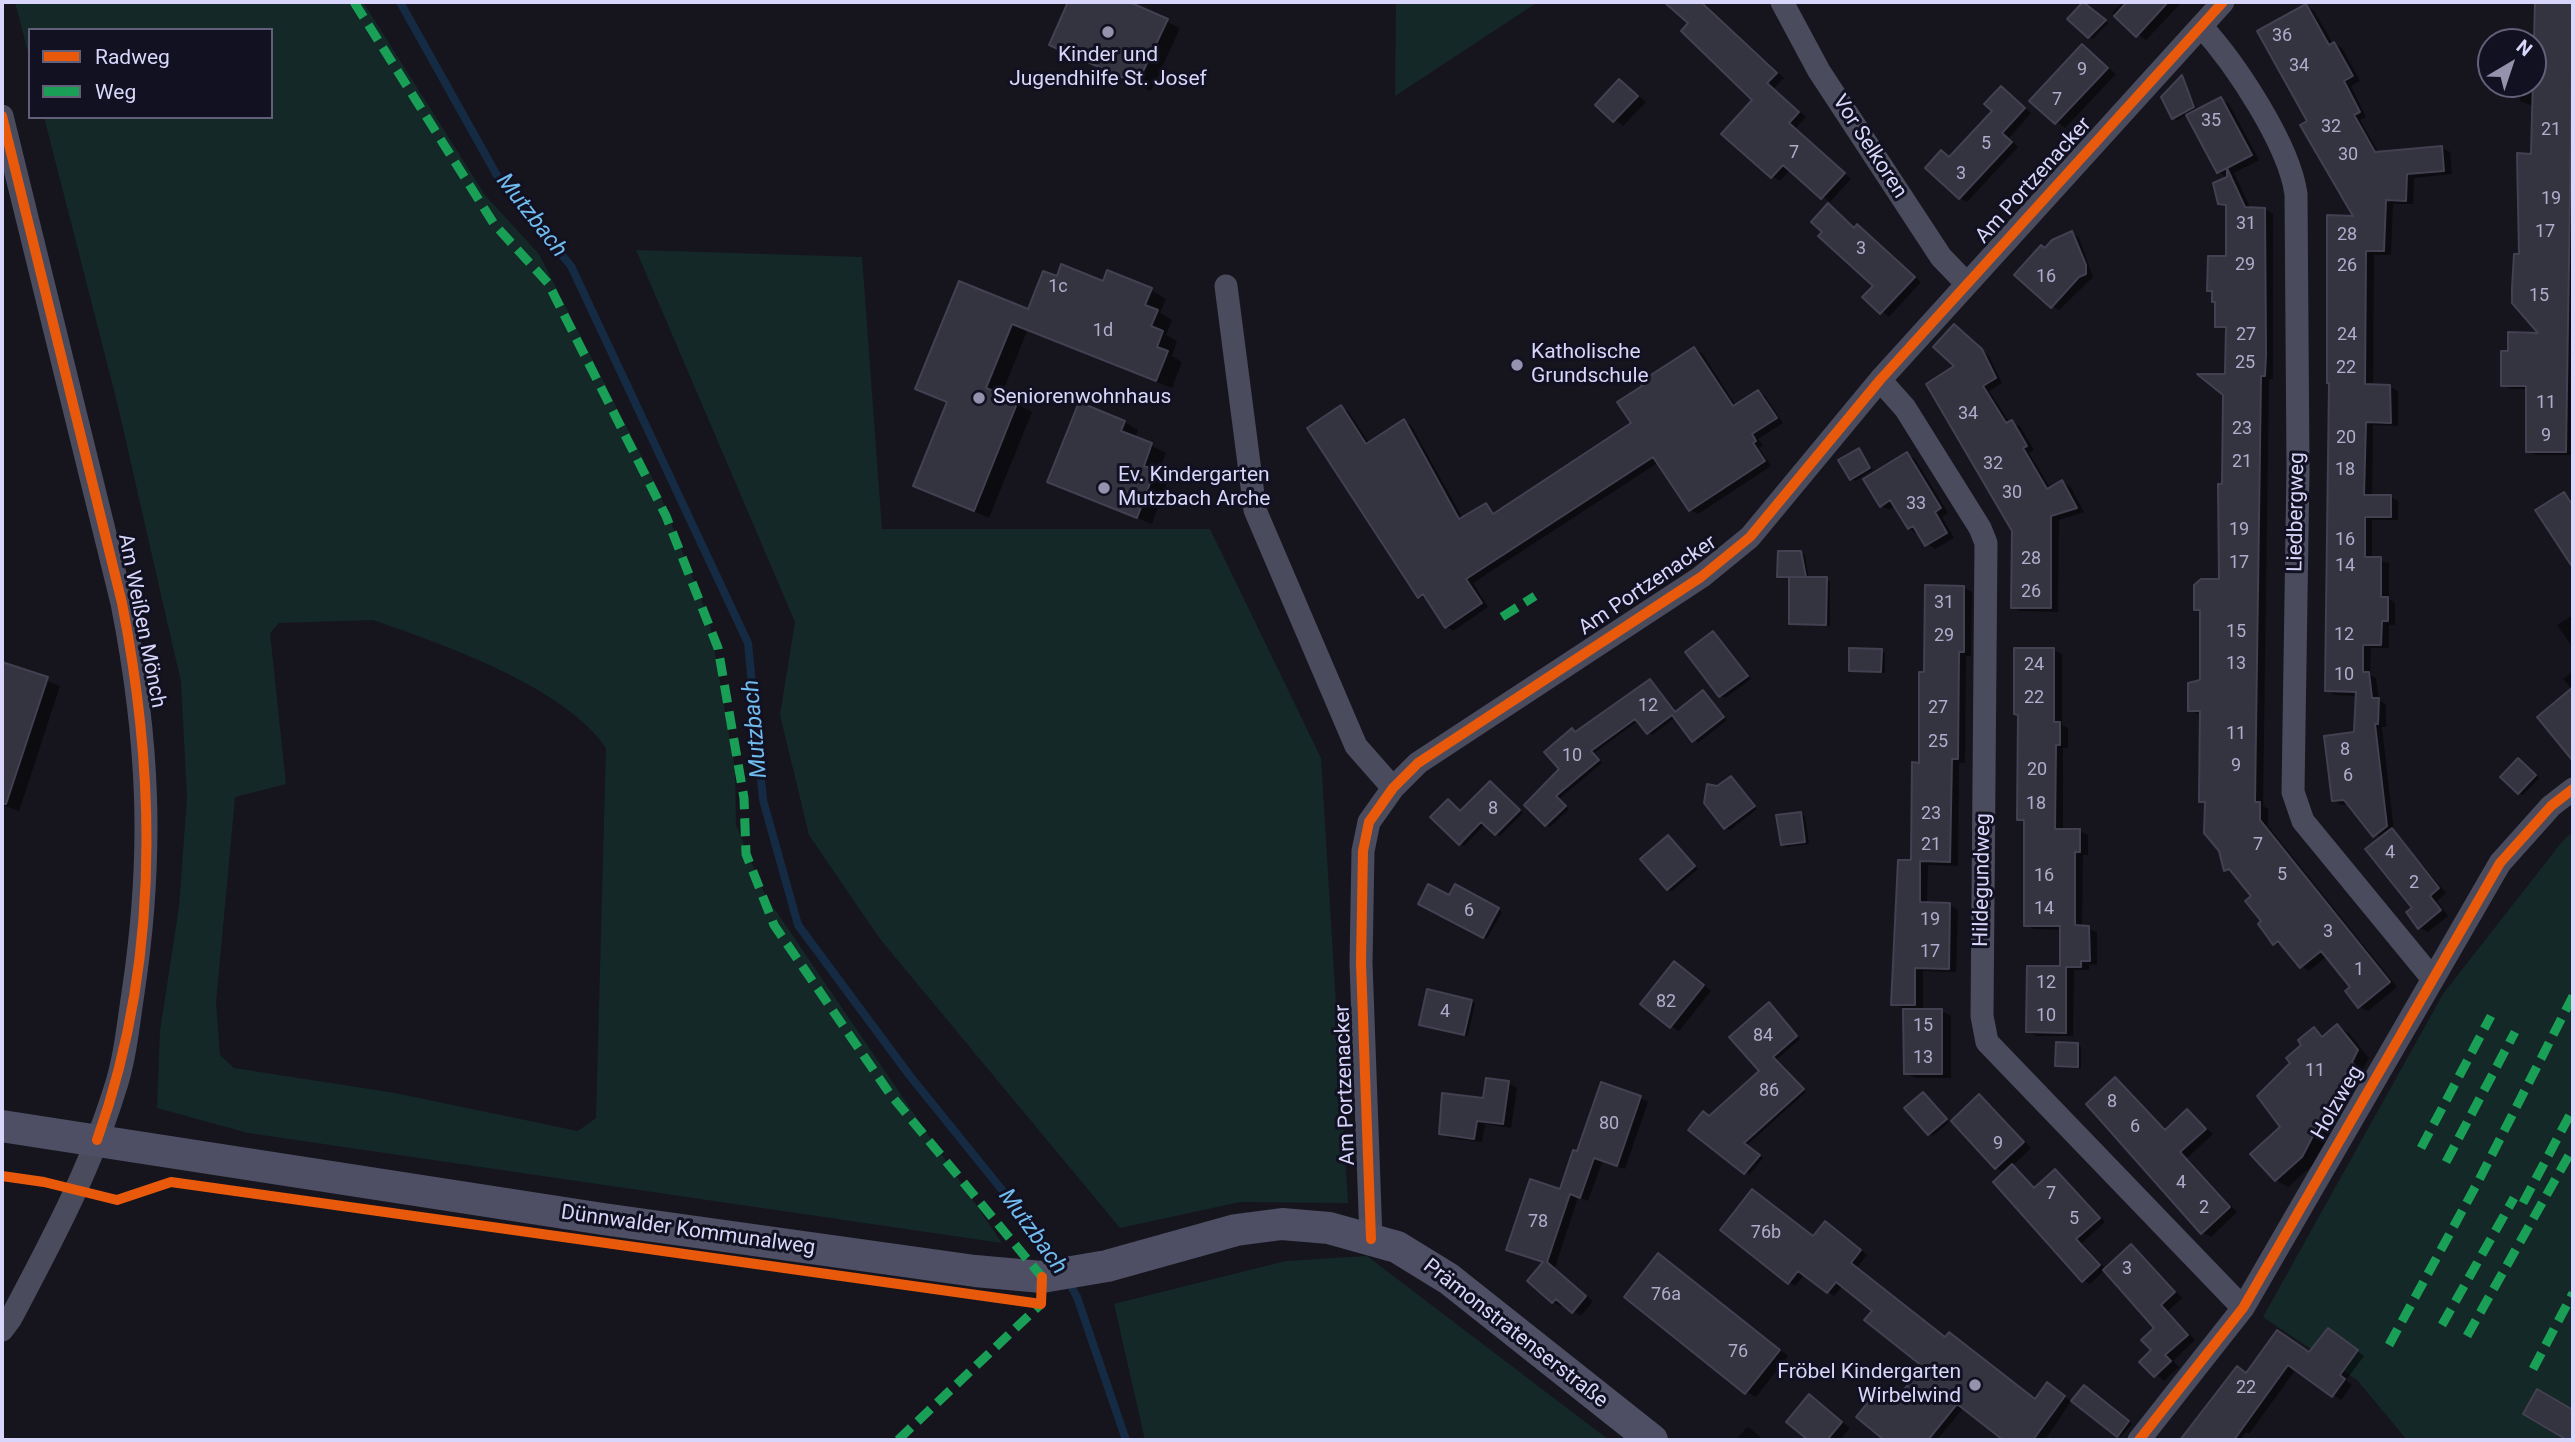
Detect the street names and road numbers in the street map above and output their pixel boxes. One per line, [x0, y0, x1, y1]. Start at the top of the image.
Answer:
street label: Vor Selkoren [1826, 91, 1912, 203]
street label: Am Portzenacker [1971, 113, 2097, 249]
street label: Liedbergweg [2283, 452, 2311, 572]
street label: Am Portzenacker [1574, 531, 1722, 641]
street label: Am Weißen Mönch [112, 532, 170, 710]
street label: Hildegundweg [1969, 813, 1997, 947]
street label: Am Portzenacker [1331, 1004, 1361, 1166]
street label: Holzweg [2307, 1062, 2369, 1144]
street label: Dünnwalder Kommunalweg [559, 1201, 817, 1261]
street label: Prämonstratenserstraße [1418, 1254, 1612, 1414]

